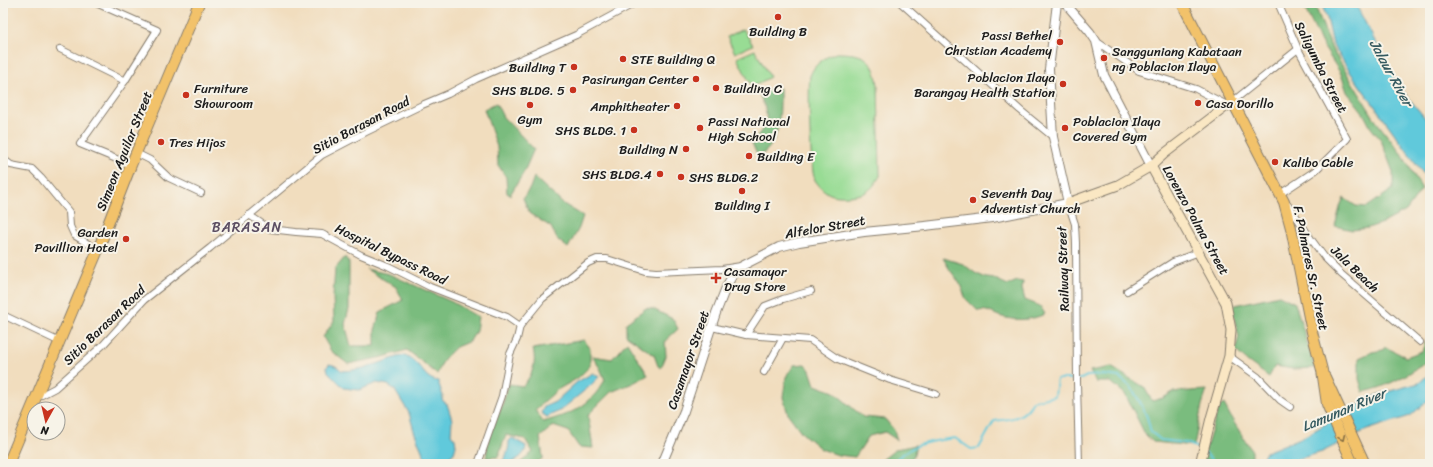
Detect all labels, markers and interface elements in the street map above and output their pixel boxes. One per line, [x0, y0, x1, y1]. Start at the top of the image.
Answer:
marker: Building B [773, 12, 783, 22]
street label: Saligumba Street [1288, 17, 1354, 117]
place label: Building B [749, 20, 807, 43]
place label: Passi Bethel Christian Academy [945, 24, 1052, 62]
water label: Jalaur River [1362, 35, 1421, 114]
marker: Passi Bethel Christian Academy [1055, 37, 1065, 47]
place label: Sangguniang Kabataan ng Poblacion Ilaya [1112, 40, 1242, 78]
place label: STE Building Q [631, 48, 715, 71]
marker: Sangguniang Kabataan ng Poblacion Ilaya [1099, 53, 1109, 63]
marker: STE Building Q [618, 54, 628, 64]
place label: Building T [509, 56, 567, 79]
marker: Building T [569, 62, 579, 72]
place label: Poblacion Ilaya Barangay Health Station [914, 66, 1055, 104]
place label: Pasirungan Center [582, 68, 689, 91]
marker: Pasirungan Center [691, 74, 701, 84]
place label: Furniture Showroom [194, 77, 253, 115]
place label: Building C [724, 77, 782, 100]
place label: SHS BLDG. 5 [492, 79, 565, 102]
marker: Poblacion Ilaya Barangay Health Station [1058, 79, 1068, 89]
marker: Building C [711, 83, 721, 93]
marker: SHS BLDG. 5 [568, 85, 578, 95]
street label: Simeon Aguilar Street [89, 87, 159, 214]
street label: Sitio Barasan Road [308, 89, 415, 160]
marker: Furniture Showroom [181, 90, 191, 100]
place label: Casa Dorillo [1206, 92, 1274, 115]
place label: Amphitheater [589, 95, 670, 118]
marker: Casa Dorillo [1193, 98, 1203, 108]
marker: Gym [525, 100, 535, 110]
marker: Amphitheater [672, 101, 682, 111]
place label: Gym [518, 108, 542, 131]
place label: Passi National High School [708, 110, 790, 148]
place label: Poblacion Ilaya Covered Gym [1073, 110, 1161, 148]
place label: SHS BLDG. 1 [555, 119, 626, 142]
marker: Passi National High School [695, 123, 705, 133]
marker: Poblacion Ilaya Covered Gym [1060, 123, 1070, 133]
marker: SHS BLDG. 1 [629, 125, 639, 135]
place label: Tres Hijos [169, 131, 226, 154]
marker: Tres Hijos [156, 137, 166, 147]
place label: Building N [619, 138, 678, 161]
marker: Building N [681, 144, 691, 154]
place label: Building E [757, 145, 815, 168]
marker: Building E [744, 151, 754, 161]
place label: Kalibo Cable [1283, 151, 1354, 174]
marker: Kalibo Cable [1270, 157, 1280, 167]
street label: Lorenzo Palma Street [1156, 161, 1236, 280]
place label: SHS BLDG.4 [582, 163, 652, 186]
place label: SHS BLDG.2 [689, 166, 759, 189]
marker: SHS BLDG.4 [655, 169, 665, 179]
marker: SHS BLDG.2 [676, 172, 686, 182]
place label: Seventh Day Adventist Church [980, 182, 1081, 220]
marker: Building I [737, 186, 747, 196]
place label: Building I [714, 194, 770, 217]
marker: Seventh Day Adventist Church [968, 195, 978, 205]
street label: F. Palmares Sr. Street [1287, 203, 1336, 333]
street label: Alfelor Street [782, 209, 867, 246]
district label: BARASAN [212, 215, 282, 240]
street label: Hospital Bypass Road [331, 217, 452, 292]
place label: Garden Pavillion Hotel [35, 221, 118, 259]
street label: Railway Street [1050, 225, 1076, 312]
marker: Garden Pavillion Hotel [121, 234, 131, 244]
street label: Jala Beach [1324, 239, 1385, 298]
place label: Casamayor Drug Store [724, 260, 787, 298]
marker: Casamayor Drug Store [711, 273, 721, 283]
street label: Sitio Barasan Road [57, 279, 152, 371]
street label: Casamayor Street [660, 307, 716, 413]
water label: Lamunan River [1298, 380, 1393, 439]
north arrow [26, 401, 66, 441]
text: N [39, 420, 51, 440]
one-way arrow [1337, 435, 1345, 442]

